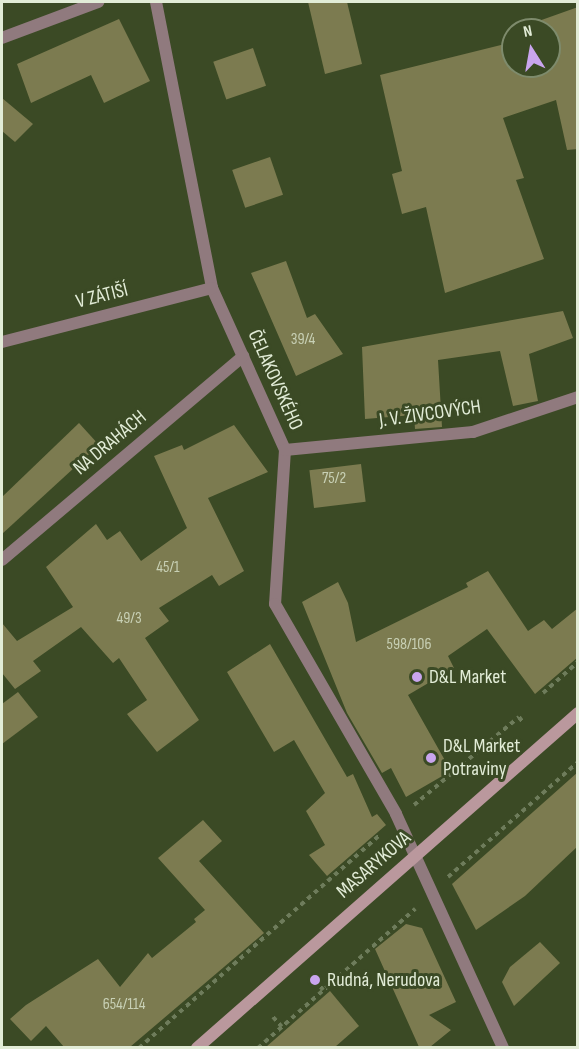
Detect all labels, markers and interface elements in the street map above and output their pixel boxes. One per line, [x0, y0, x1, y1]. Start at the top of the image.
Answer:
north arrow [501, 18, 561, 78]
text: N [522, 22, 534, 42]
street label: V ZÁTIŠÍ [73, 278, 131, 314]
street label: ČELAKOVSKÉHO [242, 326, 308, 434]
house number: 39/4 [291, 330, 315, 350]
street label: J. V. ŽIVCOVÝCH [378, 395, 482, 433]
street label: NA DRAHÁCH [69, 406, 151, 480]
house number: 75/2 [322, 469, 346, 489]
house number: 45/1 [156, 558, 180, 578]
house number: 49/3 [116, 609, 142, 629]
house number: 598/106 [387, 635, 431, 655]
place label: D&L Market [429, 665, 506, 689]
marker: D&L Market [410, 670, 424, 684]
place label: D&L Market Potraviny [443, 734, 520, 781]
marker: D&L Market Potraviny [424, 751, 438, 765]
street label: MASARYKOVA [332, 826, 416, 904]
place label: Rudná, Nerudova [327, 968, 440, 992]
marker: Rudná, Nerudova [308, 973, 322, 987]
house number: 654/114 [103, 995, 145, 1015]

